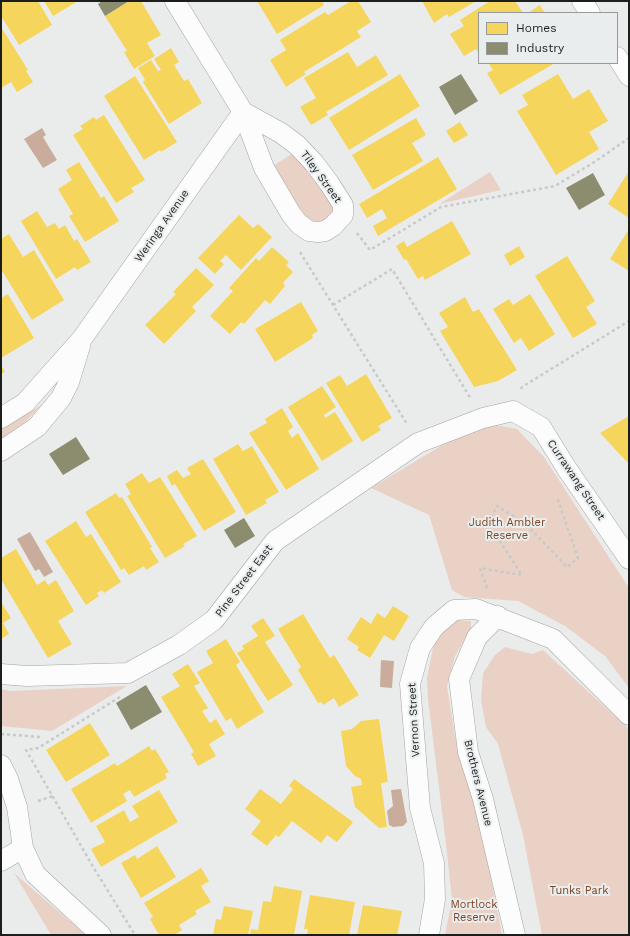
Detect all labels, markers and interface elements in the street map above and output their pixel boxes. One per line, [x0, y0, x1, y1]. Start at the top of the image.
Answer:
legend [478, 12, 618, 64]
text: Homes [516, 21, 557, 35]
text: Industry [516, 41, 564, 55]
street label: Tiley Street [298, 148, 344, 206]
street label: Weringa Avenue [132, 187, 192, 265]
street label: Currawang Street [544, 437, 608, 523]
park label: Judith Ambler Reserve [469, 516, 545, 542]
street label: Pine Street East [213, 542, 275, 620]
street label: Vernon Street [405, 682, 423, 758]
street label: Brothers Avenue [461, 738, 495, 828]
park label: Tunks Park [550, 884, 608, 898]
park label: Mortlock Reserve [450, 898, 498, 924]

